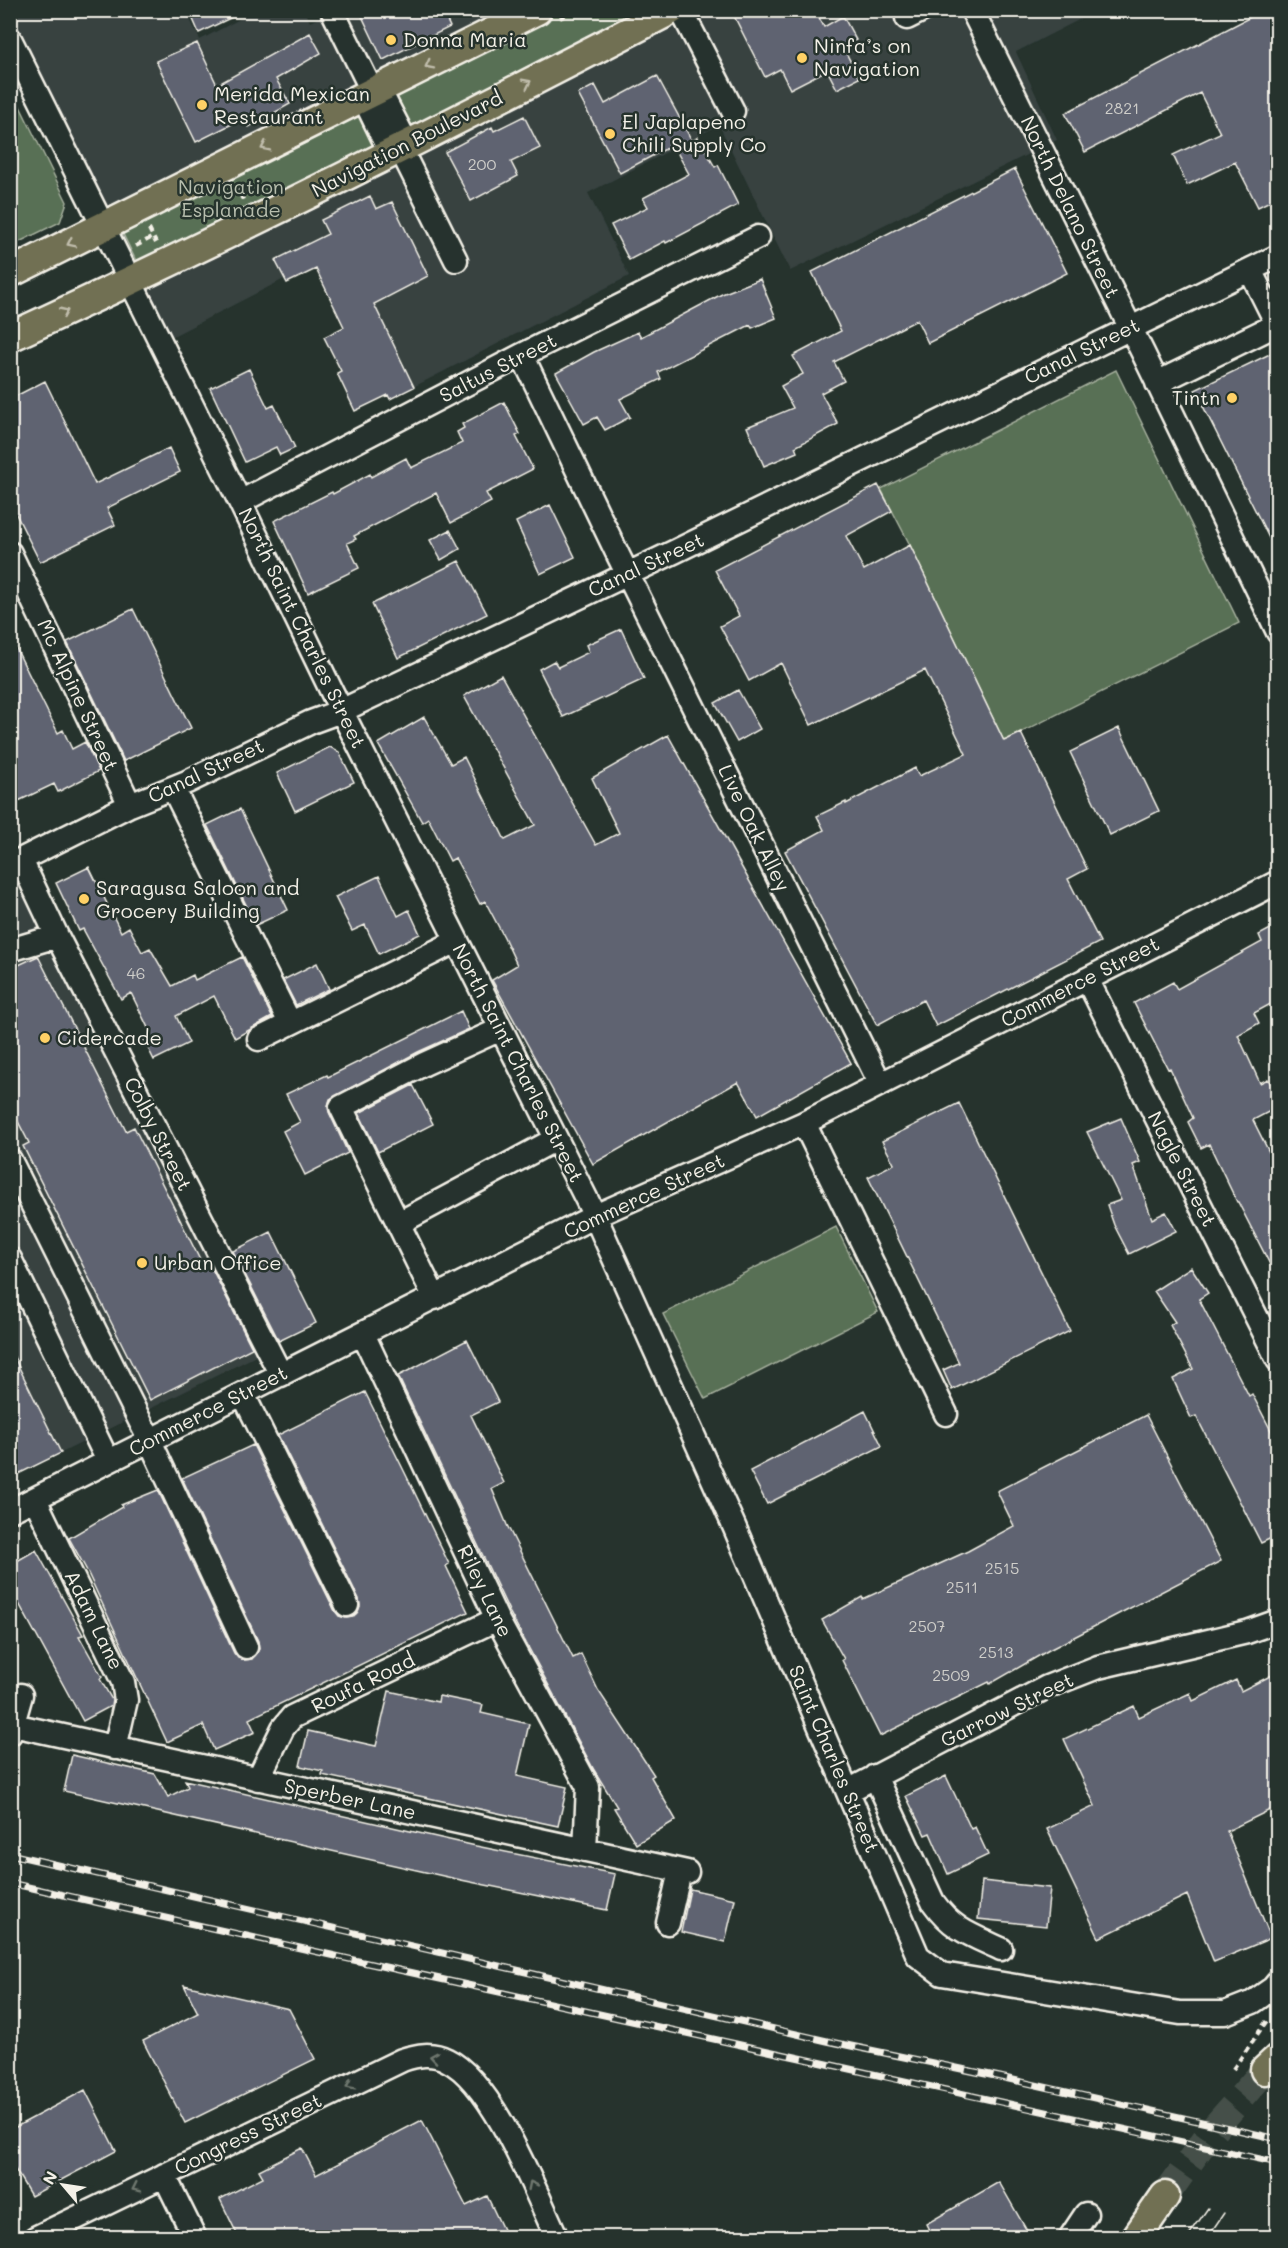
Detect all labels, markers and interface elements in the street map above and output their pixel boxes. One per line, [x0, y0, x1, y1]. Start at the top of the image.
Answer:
place label: Donna Maria [403, 26, 527, 52]
place label: Ninfa’s on Navigation [814, 32, 920, 81]
marker: Donna Maria [384, 33, 398, 47]
marker: Ninfa’s on Navigation [795, 51, 809, 65]
one-way arrow [424, 58, 435, 69]
one-way arrow [521, 79, 532, 91]
place label: Merida Mexican Restaurant [214, 80, 370, 129]
street label: Navigation Boulevard [307, 84, 506, 203]
house number: 2821 [1105, 97, 1139, 118]
marker: Merida Mexican Restaurant [195, 98, 209, 112]
place label: El Japlapeno Chili Supply Co [622, 108, 766, 157]
street label: North Delano Street [1015, 111, 1126, 302]
marker: El Japlapeno Chili Supply Co [603, 127, 617, 141]
one-way arrow [260, 140, 271, 151]
house number: 200 [468, 153, 496, 174]
park label: Navigation Esplanade [178, 173, 284, 222]
one-way arrow [67, 236, 78, 248]
one-way arrow [57, 308, 68, 320]
street label: Canal Street [1020, 311, 1144, 389]
street label: Saltus Street [435, 326, 561, 408]
place label: Tintn [1172, 384, 1220, 410]
marker: Tintn [1225, 391, 1239, 405]
street label: North Saint Charles Street [233, 503, 373, 752]
street label: Canal Street [583, 526, 708, 602]
street label: Mc Alpine Street [32, 614, 126, 775]
street label: Canal Street [143, 732, 268, 808]
street label: Live Oak Alley [713, 760, 797, 895]
place label: Saragusa Saloon and Grocery Building [96, 874, 300, 923]
marker: Saragusa Saloon and Grocery Building [77, 892, 91, 906]
street label: Commerce Street [996, 930, 1163, 1032]
street label: North Saint Charles Street [447, 939, 591, 1186]
house number: 46 [126, 962, 146, 983]
place label: Cidercade [57, 1024, 162, 1050]
marker: Cidercade [38, 1031, 52, 1045]
street label: Colby Street [119, 1072, 199, 1195]
street label: Nagle Street [1143, 1106, 1223, 1231]
street label: Commerce Street [559, 1146, 728, 1244]
place label: Urban Office [154, 1249, 282, 1275]
marker: Urban Office [135, 1256, 149, 1270]
street label: Commerce Street [124, 1359, 291, 1461]
street label: Riley Lane [452, 1540, 519, 1641]
house number: 2515 [985, 1557, 1019, 1578]
street label: Adam Lane [60, 1565, 130, 1674]
house number: 2511 [946, 1576, 978, 1597]
house number: 2507 [908, 1615, 946, 1636]
house number: 2513 [979, 1641, 1013, 1662]
street label: Roufa Road [306, 1646, 419, 1718]
street label: Saint Charles Street [784, 1661, 886, 1856]
house number: 2509 [932, 1664, 970, 1685]
street label: Garrow Street [936, 1666, 1077, 1753]
street label: Sperber Lane [282, 1771, 418, 1825]
one-way arrow [429, 2051, 439, 2063]
one-way arrow [345, 2078, 356, 2090]
street label: Congress Street [170, 2086, 326, 2180]
north arrow [33, 2155, 93, 2215]
text: N [37, 2167, 62, 2188]
one-way arrow [527, 2180, 539, 2191]
one-way arrow [131, 2181, 142, 2193]

